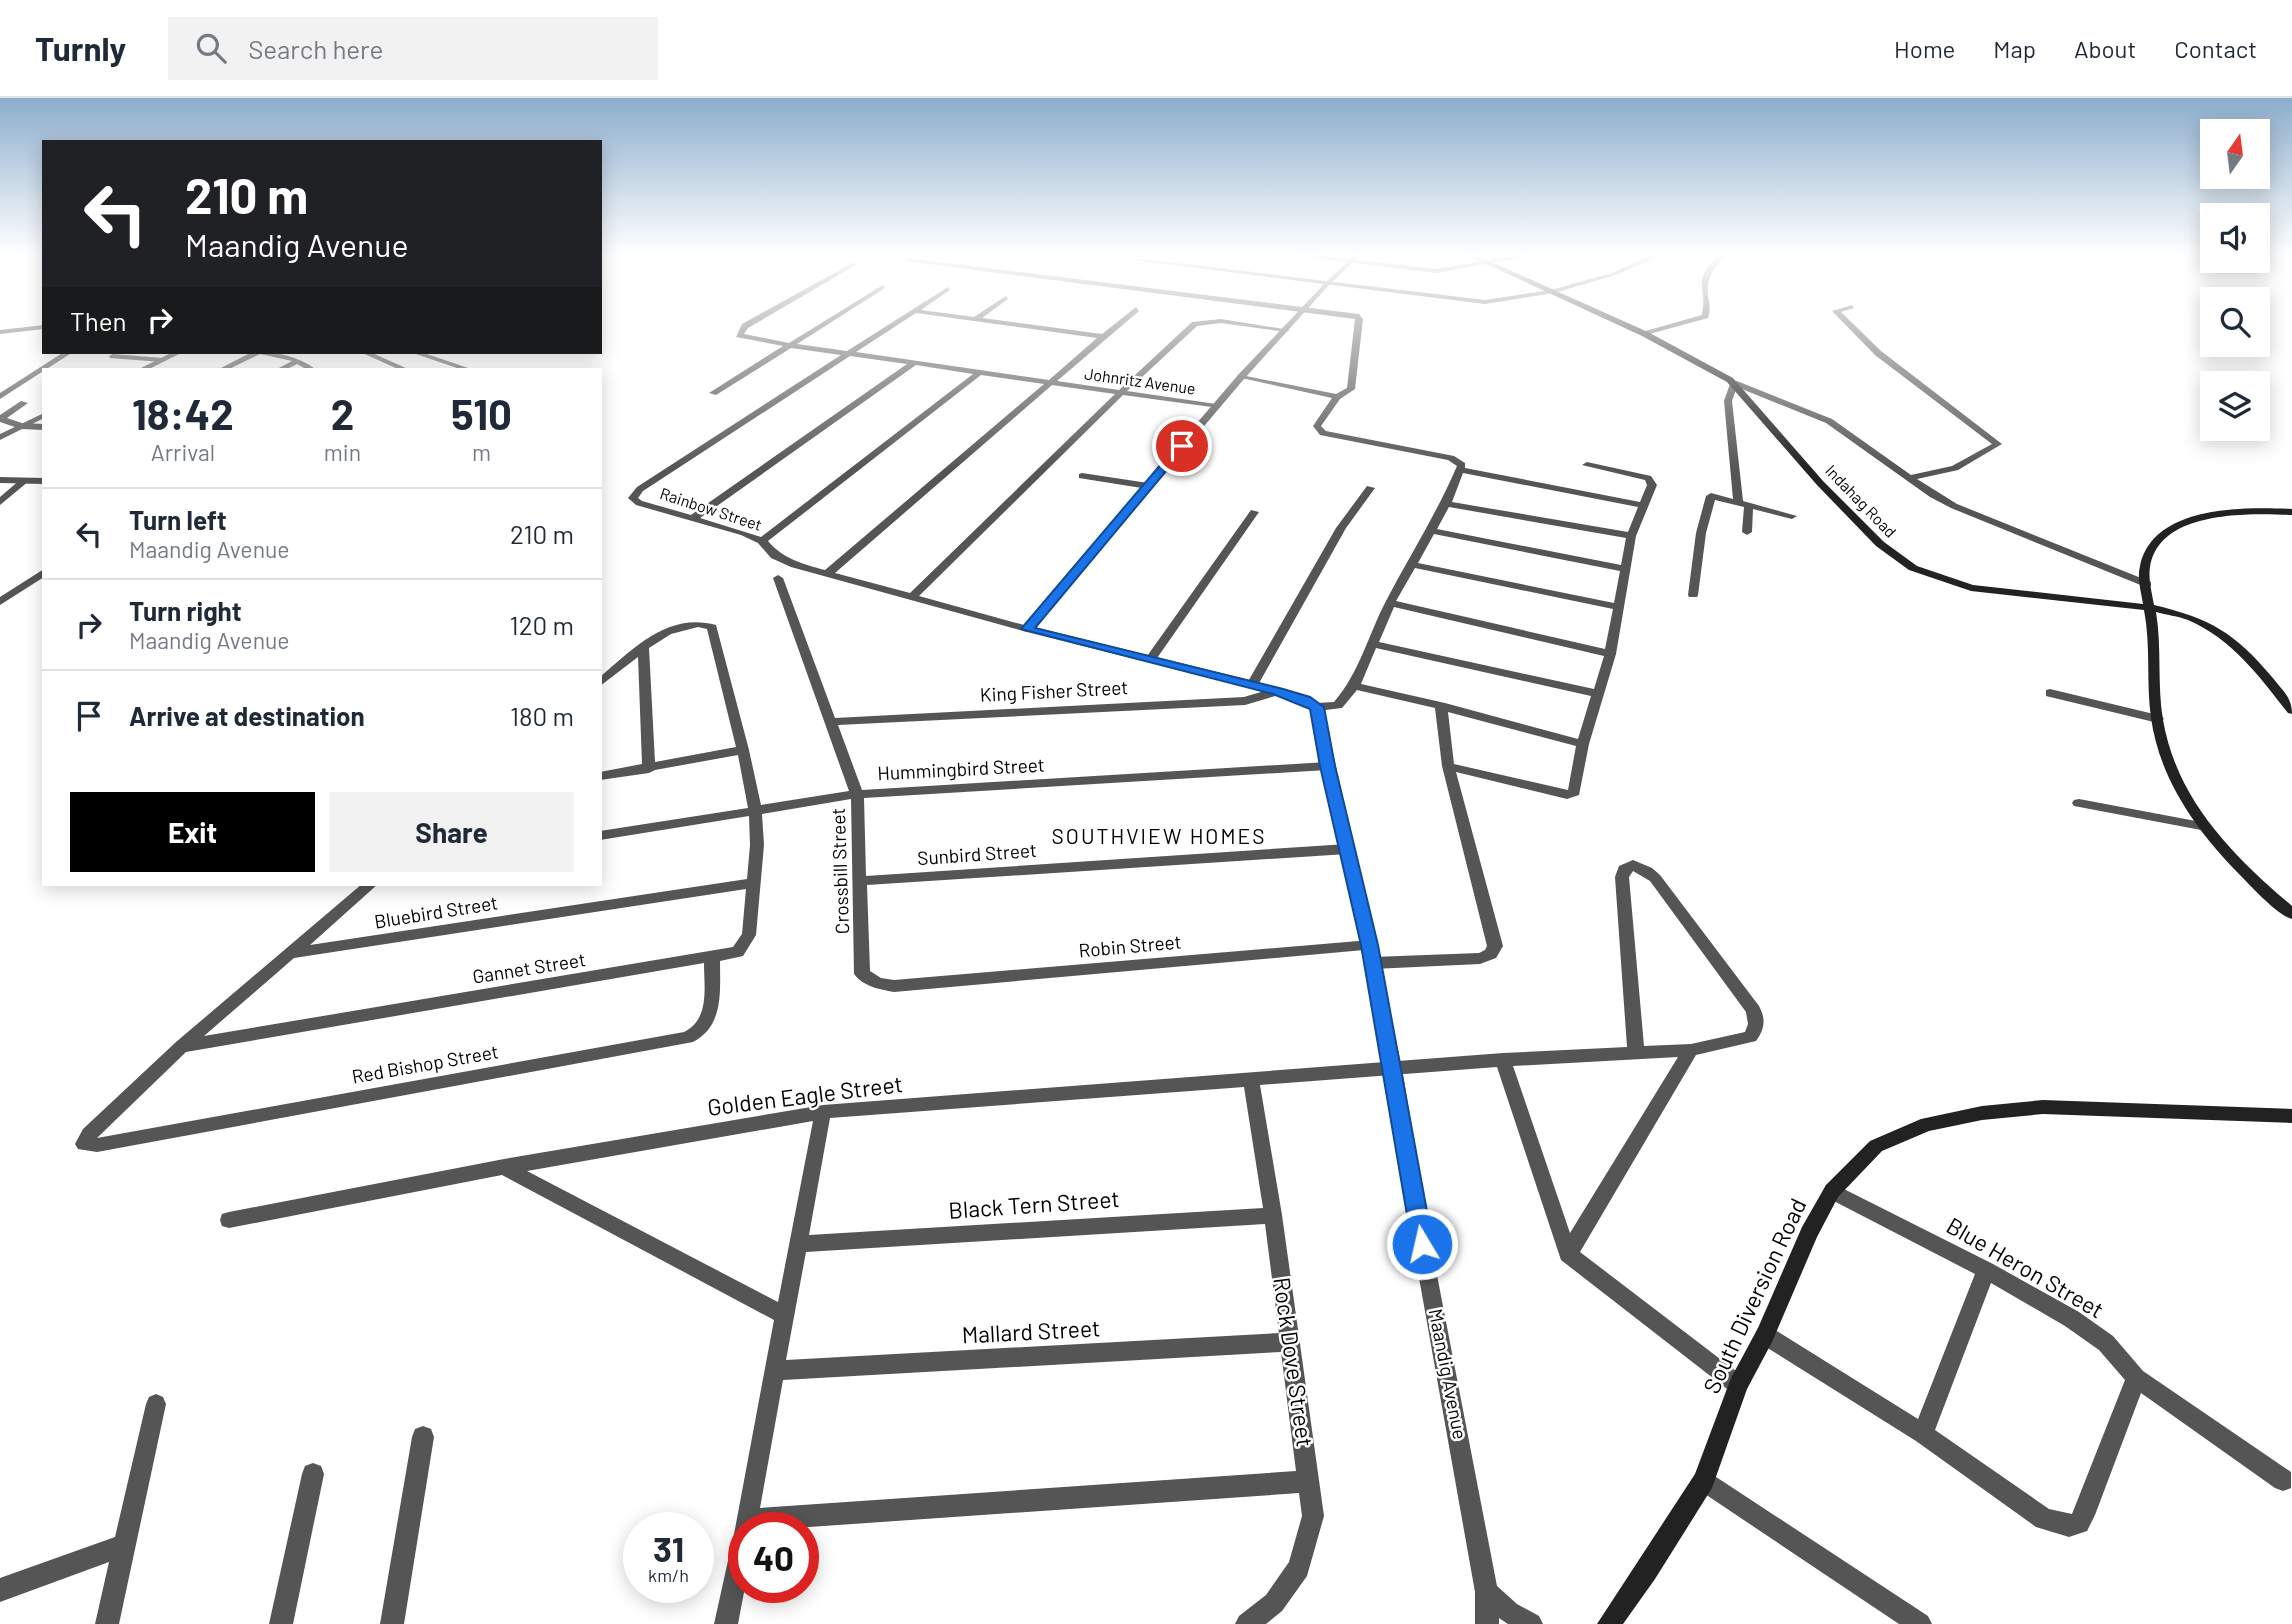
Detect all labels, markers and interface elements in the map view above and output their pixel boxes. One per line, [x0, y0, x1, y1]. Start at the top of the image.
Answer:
search box [168, 17, 658, 80]
text: Turnly [35, 28, 126, 68]
icon: search [192, 29, 230, 67]
text: Search here [248, 33, 383, 64]
text: Home [1894, 34, 1955, 63]
text: Map [1993, 34, 2036, 63]
text: About [2074, 34, 2136, 63]
text: Contact [2174, 34, 2257, 63]
north arrow [2200, 119, 2270, 189]
map controls [2200, 119, 2270, 441]
text: 210 m [185, 165, 308, 224]
icon: left [70, 168, 161, 259]
button: sound [2200, 203, 2270, 273]
text: Maandig Avenue [185, 225, 408, 263]
button: search [2200, 287, 2270, 357]
icon: right [141, 301, 179, 339]
text: Then [70, 305, 127, 336]
street label: Johnritz Avenue [1083, 363, 1197, 398]
button: layers [2200, 371, 2270, 441]
text: 18:42 [132, 388, 234, 438]
text: 2 [331, 388, 354, 438]
text: 510 [451, 388, 512, 438]
pin [1152, 416, 1212, 476]
icon: arrive [1163, 427, 1201, 465]
text: Arrival [151, 438, 215, 466]
text: min [324, 438, 361, 466]
text: m [472, 438, 491, 466]
street label: Indahag Road [1822, 460, 1901, 541]
street label: Rainbow Street [658, 483, 765, 534]
text: Turn left [129, 504, 227, 535]
icon: left [70, 515, 108, 553]
text: 210 m [510, 518, 574, 549]
text: Maandig Avenue [129, 535, 290, 563]
text: Turn right [129, 595, 242, 626]
icon: right [70, 606, 108, 644]
text: 120 m [510, 609, 574, 640]
text: Maandig Avenue [129, 626, 290, 654]
street label: King Fisher Street [979, 675, 1129, 706]
icon: arrive [70, 697, 108, 735]
text: Arrive at destination [129, 700, 365, 731]
text: 180 m [510, 700, 574, 731]
street label: Hummingbird Street [877, 753, 1045, 784]
button: Exit [70, 792, 315, 872]
button: Share [329, 792, 574, 872]
street label: Crossbill Street [826, 807, 853, 935]
district label: SOUTHVIEW HOMES [1052, 823, 1266, 848]
street label: Sunbird Street [917, 838, 1037, 869]
street label: Bluebird Street [373, 890, 499, 933]
street label: Robin Street [1078, 930, 1182, 961]
street label: Gannet Street [471, 947, 587, 988]
street label: Red Bishop Street [350, 1039, 500, 1088]
street label: Golden Eagle Street [706, 1069, 904, 1121]
street label: Black Tern Street [947, 1184, 1120, 1224]
street label: South Diversion Road [1697, 1194, 1812, 1398]
position arrow [1385, 1207, 1459, 1281]
street label: Blue Heron Street [1942, 1211, 2109, 1323]
street label: Rock Dove Street [1268, 1275, 1320, 1449]
street label: Maandig Avenue [1425, 1307, 1472, 1441]
street label: Mallard Street [961, 1313, 1101, 1349]
speed limit sign: 40 [728, 1512, 819, 1603]
text: 31 [653, 1527, 684, 1569]
text: km/h [648, 1564, 689, 1586]

